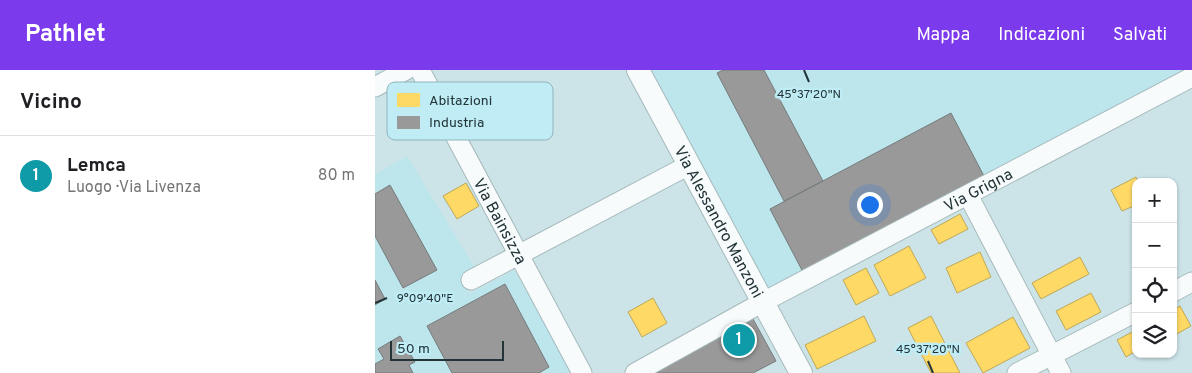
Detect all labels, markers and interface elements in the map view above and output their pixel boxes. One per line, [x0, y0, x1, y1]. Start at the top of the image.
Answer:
text: Pathlet [25, 20, 106, 50]
text: Mappa [917, 24, 970, 47]
text: Indicazioni [998, 24, 1085, 47]
text: Salvati [1113, 24, 1167, 47]
legend [387, 82, 553, 140]
text: 45°37'20"N [777, 87, 841, 103]
text: Vicino [20, 89, 82, 116]
text: Abitazioni [429, 93, 492, 110]
text: Industria [429, 115, 484, 132]
street label: Via Alessandro Manzoni [669, 143, 767, 302]
text: Lemca [67, 154, 126, 178]
street label: Via Grigna [941, 165, 1016, 217]
text: 1 [33, 166, 39, 186]
text: 80 m [318, 166, 355, 186]
street label: Via Bainsizza [468, 175, 530, 268]
text: Luogo · Via Livenza [67, 178, 201, 198]
map controls [1132, 178, 1177, 358]
button: + [1132, 178, 1177, 223]
your location [857, 192, 883, 218]
button: − [1132, 223, 1177, 268]
button: locate [1132, 268, 1177, 313]
text: 9°09'40"E [397, 291, 453, 307]
button: layers [1132, 313, 1177, 358]
pin: 1 [723, 321, 755, 359]
scale bar [390, 338, 504, 361]
text: 50 m [397, 341, 430, 358]
text: 45°37'20"N [896, 342, 960, 358]

